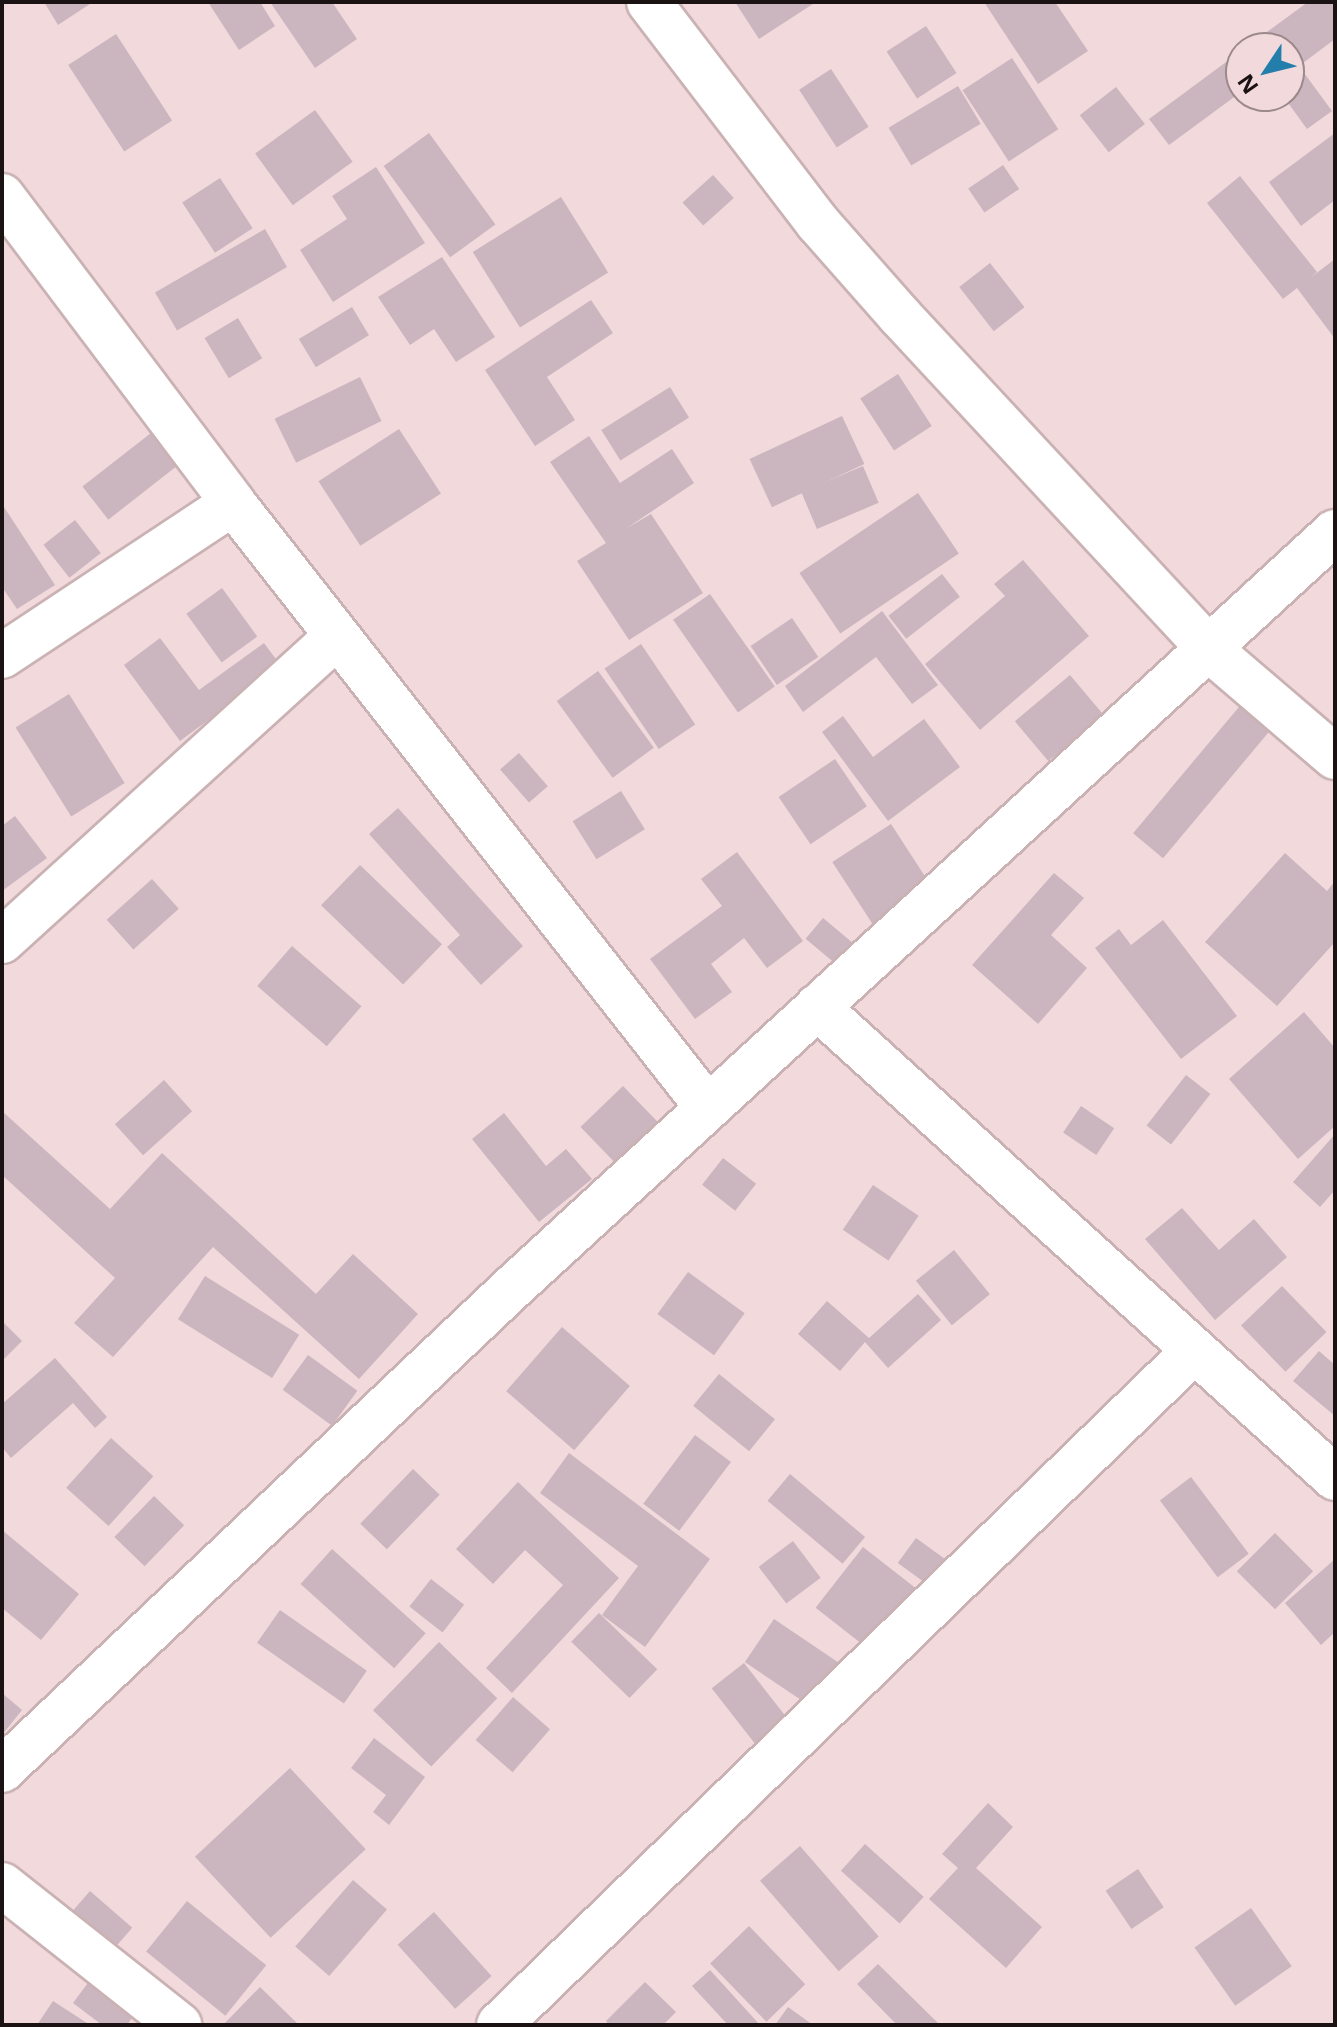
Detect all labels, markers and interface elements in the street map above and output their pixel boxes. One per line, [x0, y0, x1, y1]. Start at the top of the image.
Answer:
north arrow [1225, 32, 1305, 112]
text: N [1230, 69, 1264, 101]

